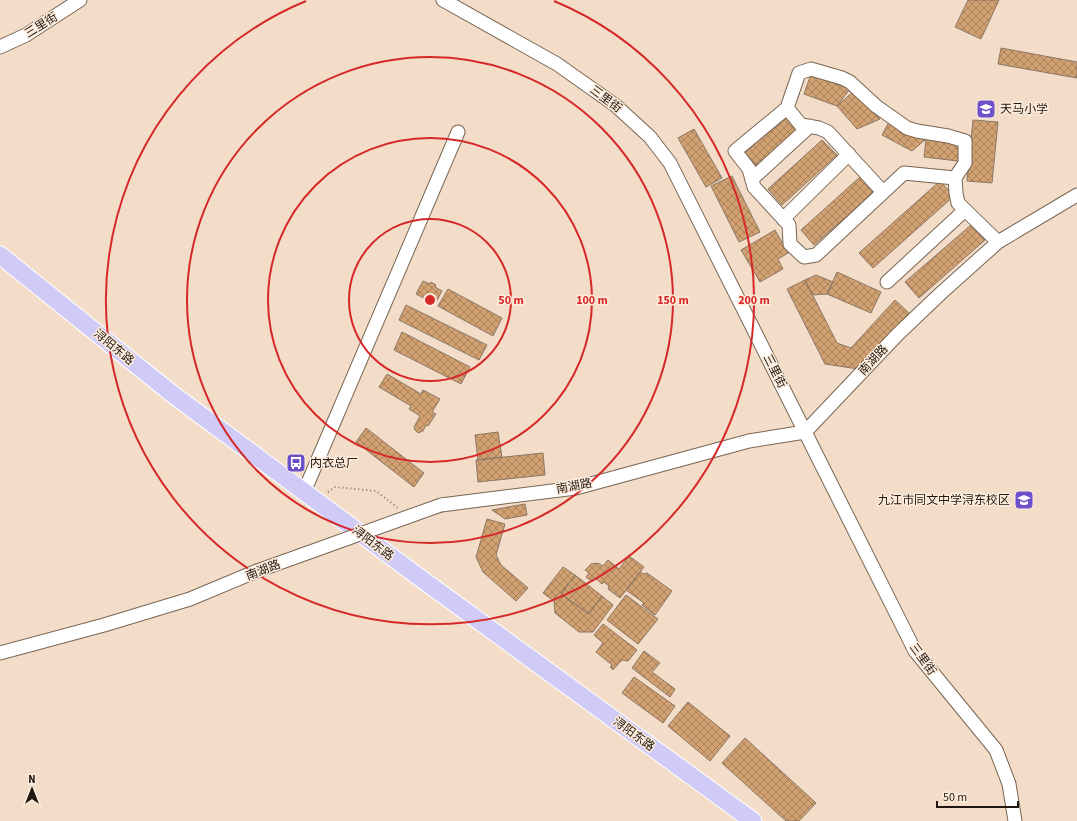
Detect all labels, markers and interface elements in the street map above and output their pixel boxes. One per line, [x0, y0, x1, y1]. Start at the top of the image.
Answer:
street label: 三里街 [21, 9, 61, 42]
street label: 三里街 [586, 82, 625, 117]
school or university icon: 天马小学 [975, 98, 997, 120]
place label: 天马小学 [1000, 101, 1048, 118]
text: 50 m [498, 292, 524, 309]
text: 100 m [576, 292, 608, 309]
text: 150 m [657, 292, 689, 309]
text: 200 m [738, 292, 770, 309]
centre of rings [423, 293, 437, 307]
street label: 浔阳东路 [90, 326, 138, 369]
street label: 南湖路 [855, 341, 892, 379]
street label: 三里街 [759, 351, 790, 391]
bus stop icon: 内衣总厂 [285, 452, 307, 474]
place label: 内衣总厂 [310, 455, 358, 472]
street label: 南湖路 [555, 475, 593, 498]
school or university icon: 九江市同文中学浔东校区 [1013, 489, 1035, 511]
place label: 九江市同文中学浔东校区 [878, 492, 1010, 509]
street label: 浔阳东路 [348, 522, 397, 565]
street label: 南湖路 [243, 556, 283, 585]
street label: 三里街 [905, 640, 940, 679]
street label: 浔阳东路 [609, 713, 658, 755]
north arrow [12, 769, 52, 809]
text: N [28, 772, 36, 787]
scale bar [937, 783, 1018, 809]
text: 50 m [943, 789, 967, 806]

